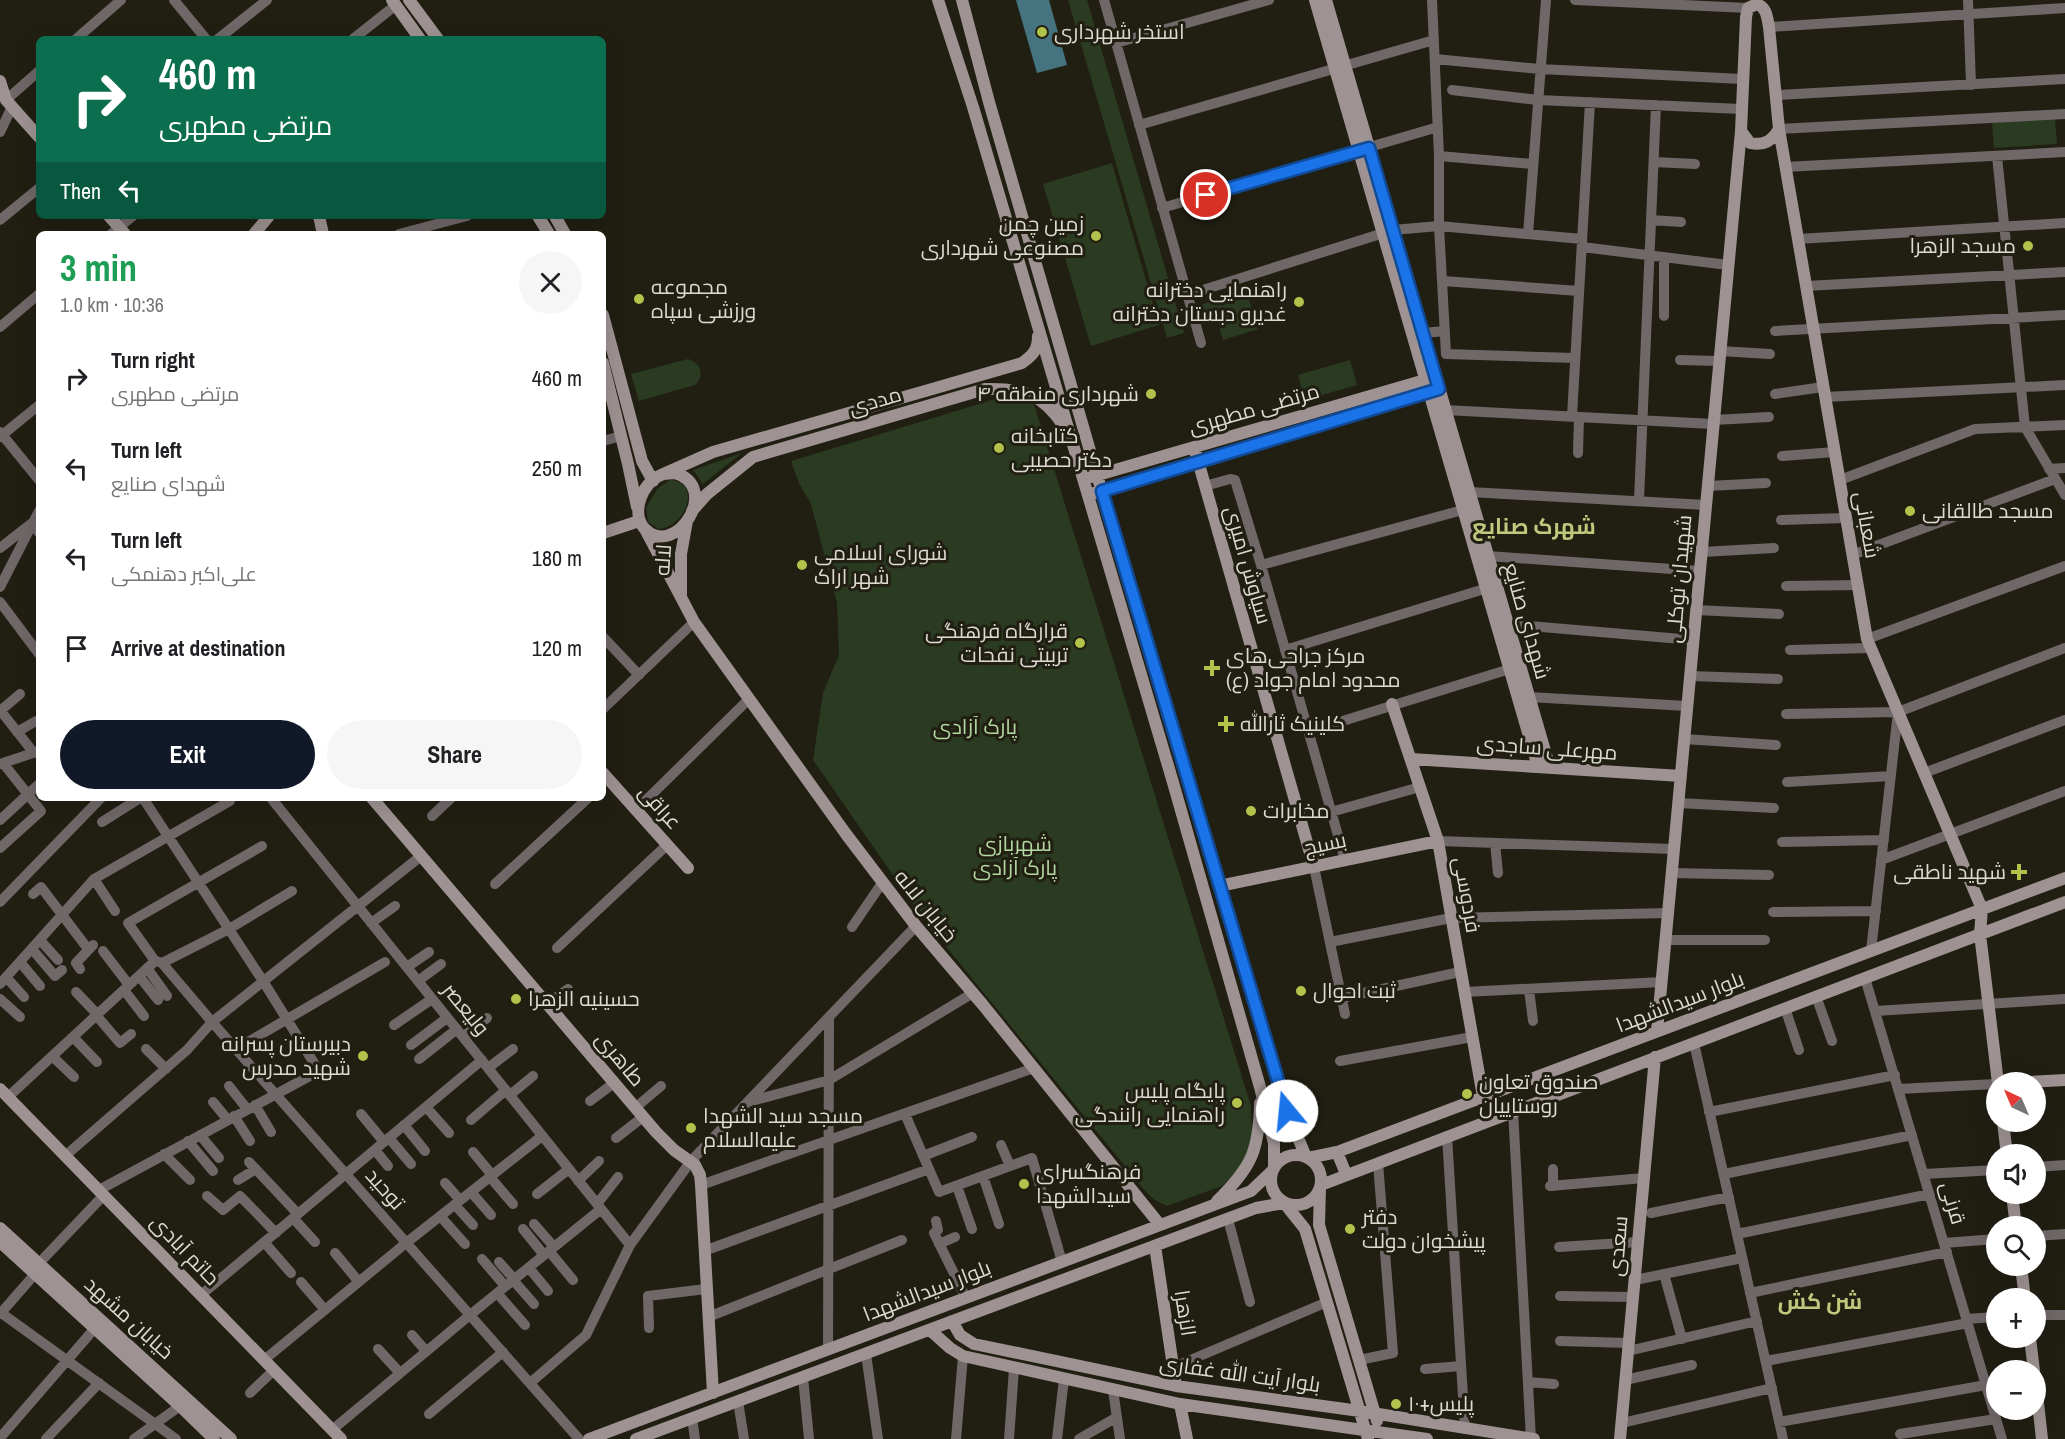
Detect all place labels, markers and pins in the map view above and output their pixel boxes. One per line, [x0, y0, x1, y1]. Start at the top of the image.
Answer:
place label: استخر شهرداری [1054, 17, 1185, 46]
marker: استخر شهرداری [1035, 25, 1049, 39]
pin [1180, 169, 1231, 220]
place label: زمین چمن مصنوعی شهرداری [921, 209, 1084, 262]
marker: زمین چمن مصنوعی شهرداری [1089, 229, 1103, 243]
place label: مسجد الزهرا [1909, 231, 2016, 260]
marker: مسجد الزهرا [2021, 239, 2035, 253]
place label: مجموعه ورزشی سپاه [651, 272, 756, 325]
place label: راهنمایی دخترانه غدیرو دبستان دخترانه [1113, 275, 1287, 328]
marker: مجموعه ورزشی سپاه [632, 292, 646, 306]
marker: راهنمایی دخترانه غدیرو دبستان دخترانه [1292, 295, 1306, 309]
place label: شهرداری منطقه ۴ [977, 379, 1139, 408]
marker: شهرداری منطقه ۴ [1144, 387, 1158, 401]
place label: کتابخانه دکتر حصیبی [1011, 421, 1112, 474]
marker: کتابخانه دکتر حصیبی [992, 441, 1006, 455]
place label: مسجد طالقانی [1922, 496, 2054, 525]
marker: مسجد طالقانی [1903, 504, 1917, 518]
place label: شورای اسلامی شهر اراک [814, 538, 947, 591]
marker: شورای اسلامی شهر اراک [795, 558, 809, 572]
place label: قرارگاه فرهنگی تربیتی نفحات [925, 616, 1068, 669]
marker: قرارگاه فرهنگی تربیتی نفحات [1073, 636, 1087, 650]
place label: مرکز جراحی‌های محدود امام جواد (ع) [1226, 641, 1400, 694]
marker: مرکز جراحی‌های محدود امام جواد (ع) [1203, 659, 1221, 677]
place label: کلینیک ثارالله [1240, 709, 1345, 738]
marker: کلینیک ثارالله [1217, 715, 1235, 733]
place label: مخابرات [1263, 796, 1330, 825]
marker: مخابرات [1244, 804, 1258, 818]
place label: شهید ناطقی [1893, 857, 2006, 886]
marker: شهید ناطقی [2010, 863, 2028, 881]
place label: ثبت احوال [1313, 976, 1396, 1005]
place label: حسینیه الزهرا [528, 984, 640, 1013]
marker: ثبت احوال [1294, 984, 1308, 998]
marker: حسینیه الزهرا [509, 992, 523, 1006]
place label: دبیرستان پسرانه شهید مدرس [221, 1029, 351, 1082]
marker: دبیرستان پسرانه شهید مدرس [356, 1049, 370, 1063]
place label: صندوق تعاون روستاییان [1479, 1067, 1599, 1120]
place label: پایگاه پلیس راهنمایی رانندگی [1075, 1076, 1225, 1129]
marker: صندوق تعاون روستاییان [1460, 1087, 1474, 1101]
marker: پایگاه پلیس راهنمایی رانندگی [1230, 1096, 1244, 1110]
place label: مسجد سید الشهدا علیه‌السلام [703, 1101, 863, 1154]
marker: مسجد سید الشهدا علیه‌السلام [684, 1121, 698, 1135]
place label: فرهنگسرای سیدالشهدا [1036, 1157, 1141, 1210]
marker: فرهنگسرای سیدالشهدا [1017, 1177, 1031, 1191]
place label: دفتر پیشخوان دولت [1361, 1202, 1486, 1255]
marker: دفتر پیشخوان دولت [1343, 1222, 1357, 1236]
place label: پلیس+۱۰ [1408, 1389, 1475, 1418]
marker: پلیس+۱۰ [1389, 1397, 1403, 1411]

